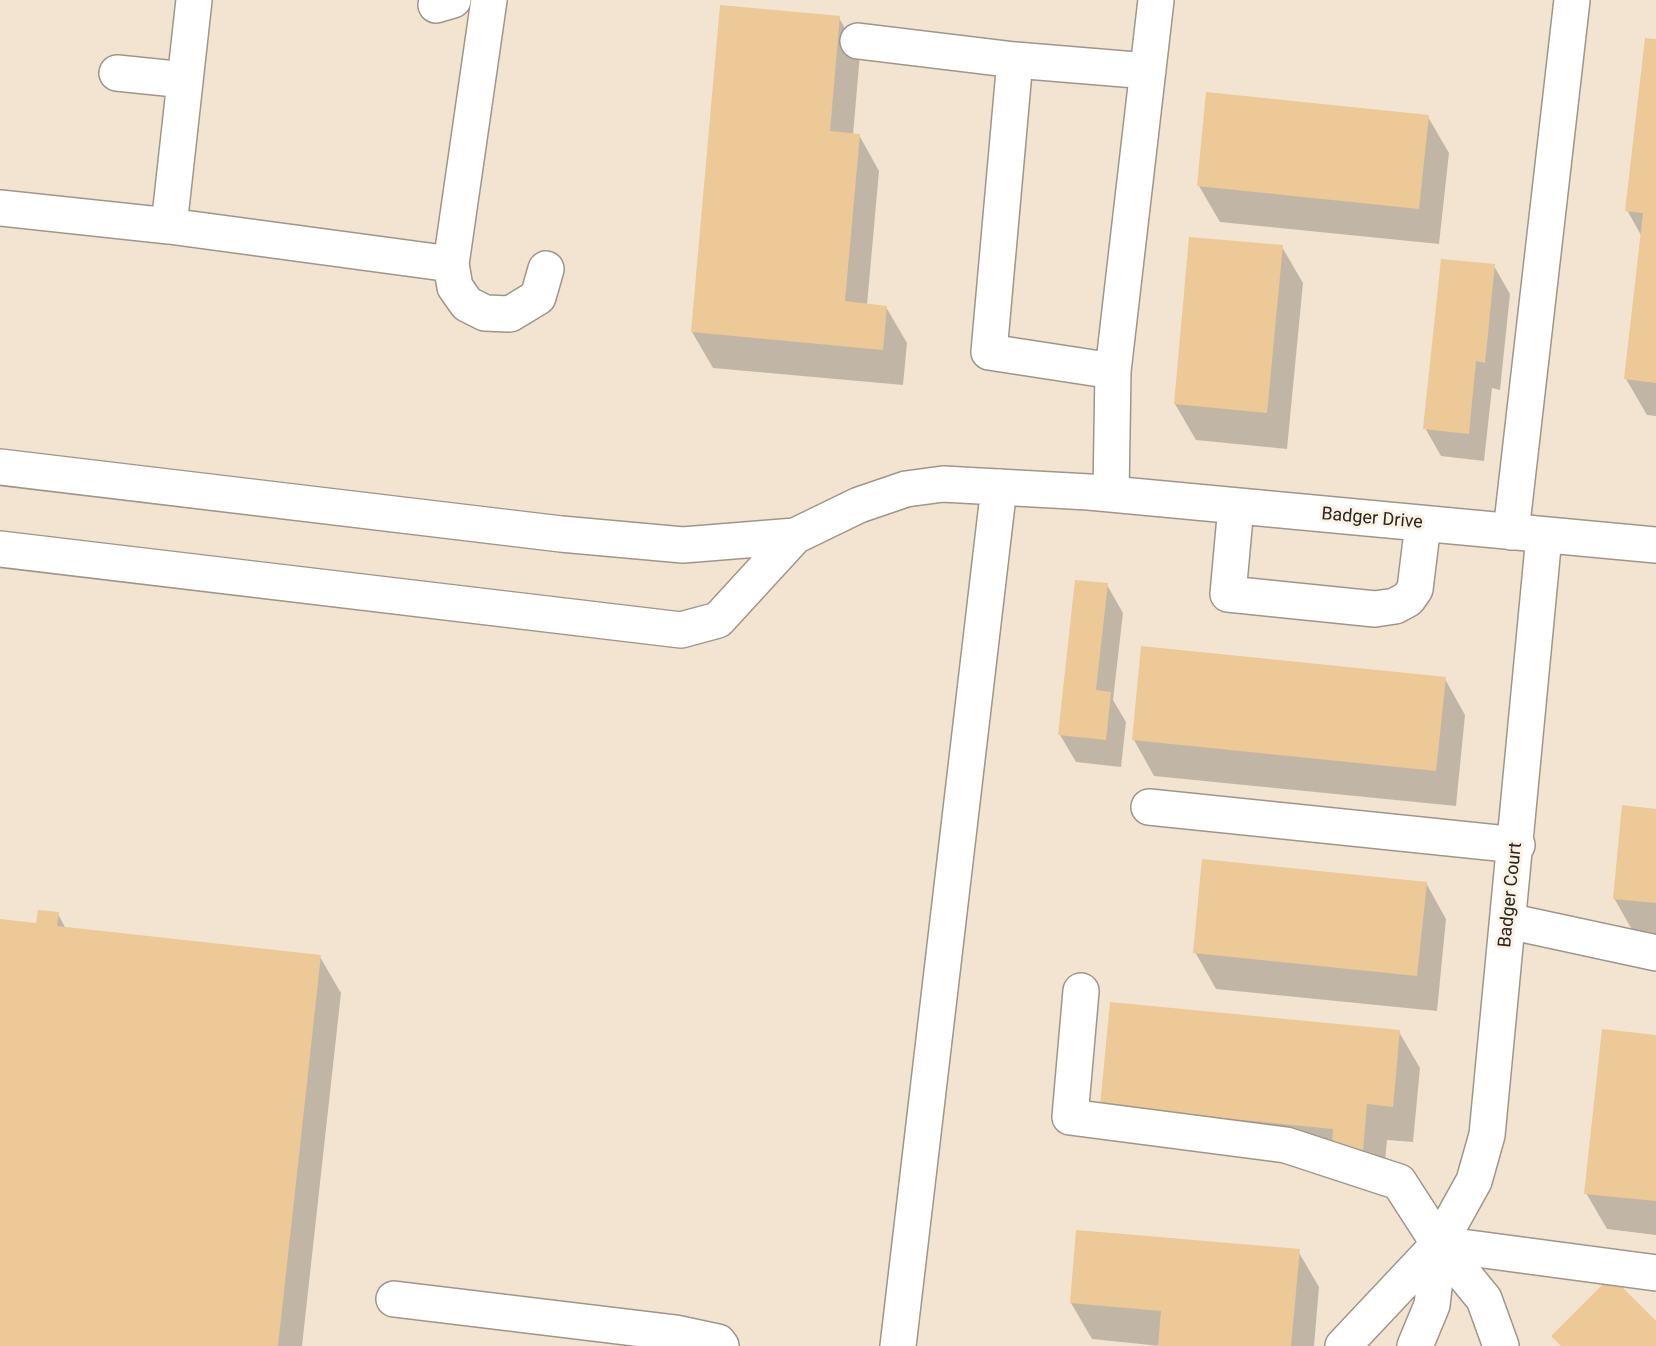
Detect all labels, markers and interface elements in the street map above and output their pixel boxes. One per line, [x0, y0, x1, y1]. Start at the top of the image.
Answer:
street label: Badger Drive [1320, 504, 1424, 534]
street label: Badger Court [1495, 841, 1527, 949]

